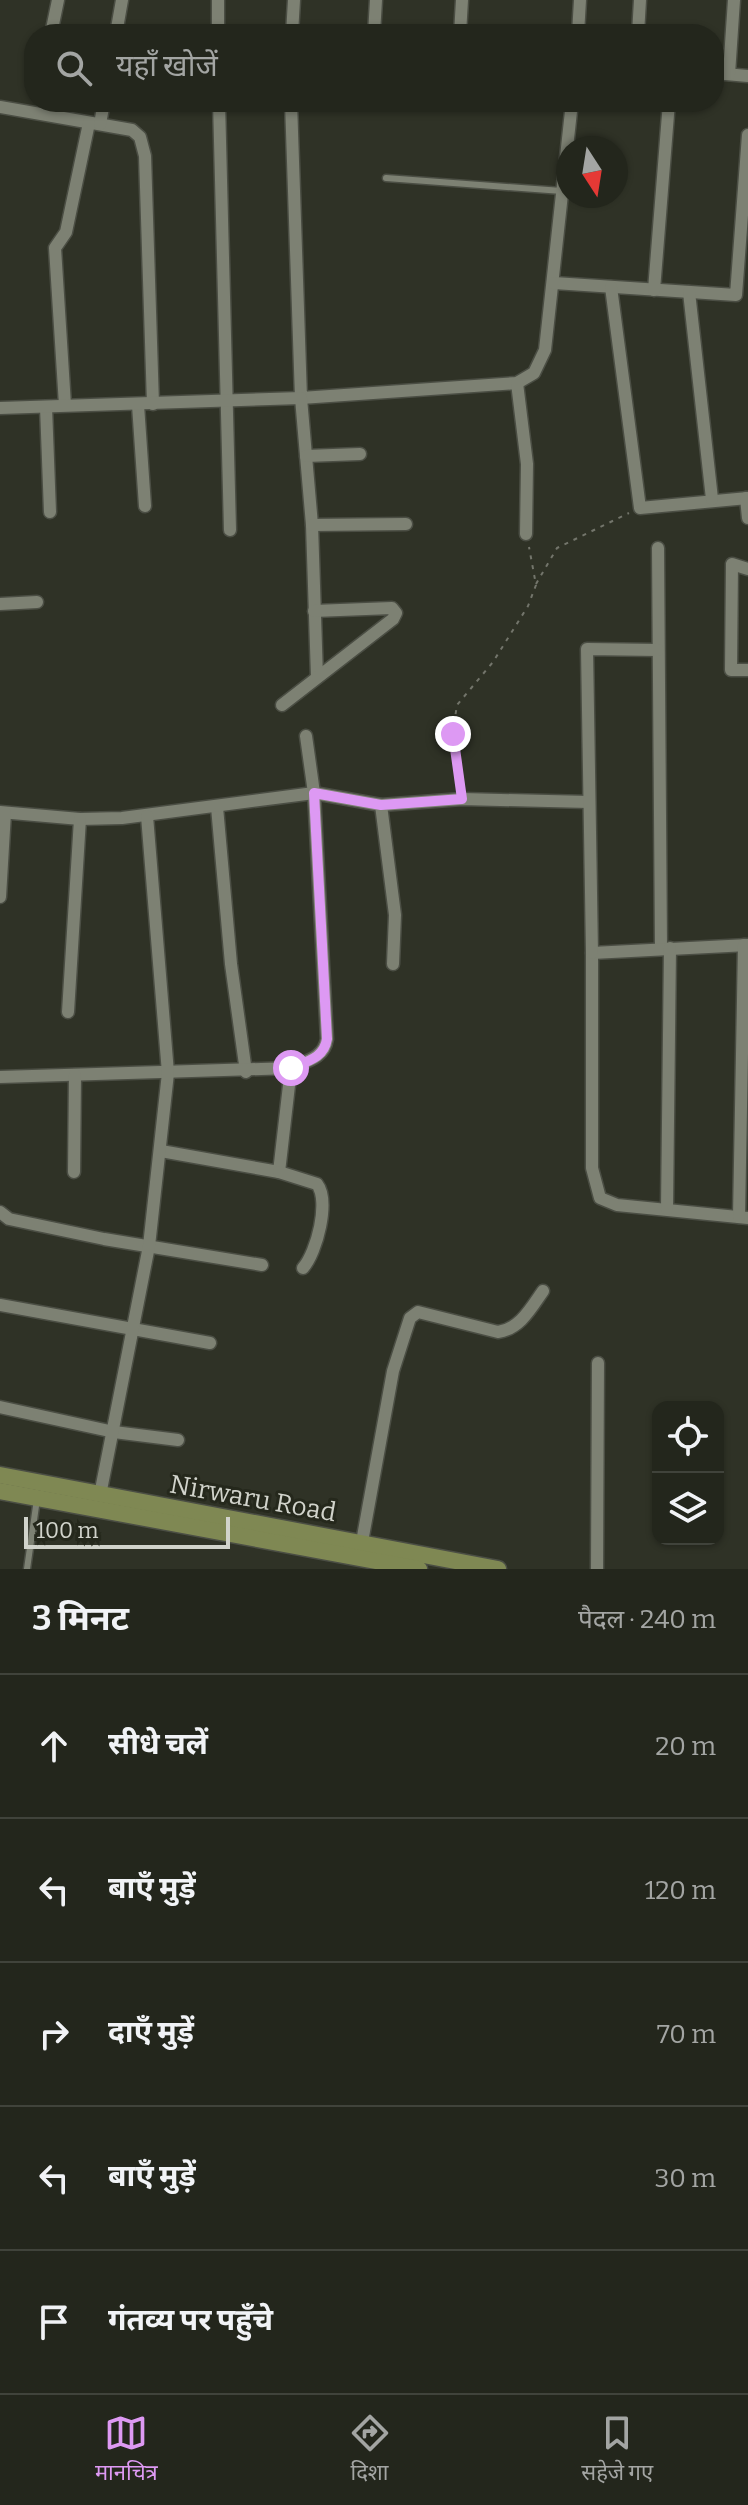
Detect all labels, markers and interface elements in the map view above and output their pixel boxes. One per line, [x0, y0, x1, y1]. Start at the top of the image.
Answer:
search box [24, 24, 724, 112]
icon: search [52, 46, 96, 90]
text: यहाँ खोजें [116, 48, 218, 84]
north arrow [556, 136, 628, 208]
route end [435, 716, 471, 752]
route start [273, 1050, 309, 1086]
map controls [652, 1401, 724, 1545]
button: locate [652, 1401, 724, 1473]
street label: Nirwaru Road [167, 1469, 338, 1528]
button: layers [652, 1473, 724, 1545]
scale bar [24, 1513, 230, 1549]
text: 100 m [36, 1517, 99, 1544]
text: 3 मिनट [32, 1598, 129, 1639]
text: पैदल · 240 m [578, 1604, 716, 1635]
icon: ahead [32, 1724, 76, 1768]
text: सीधे चलें [108, 1726, 208, 1762]
text: 20 m [655, 1731, 716, 1762]
icon: left [32, 1868, 76, 1912]
text: बाएँ मुड़ें [108, 1870, 196, 1906]
text: 120 m [645, 1875, 716, 1906]
icon: right [32, 2012, 76, 2056]
text: दाएँ मुड़ें [108, 2014, 194, 2050]
text: 70 m [657, 2019, 716, 2050]
icon: left [32, 2156, 76, 2200]
text: बाएँ मुड़ें [108, 2158, 196, 2194]
text: 30 m [655, 2163, 716, 2194]
icon: arrive [32, 2300, 76, 2344]
text: गंतव्य पर पहुँचे [108, 2302, 273, 2338]
tab: मानचित्र [95, 2411, 158, 2489]
tab: दिशा [348, 2411, 392, 2489]
tab: सहेजे गए [581, 2411, 653, 2489]

